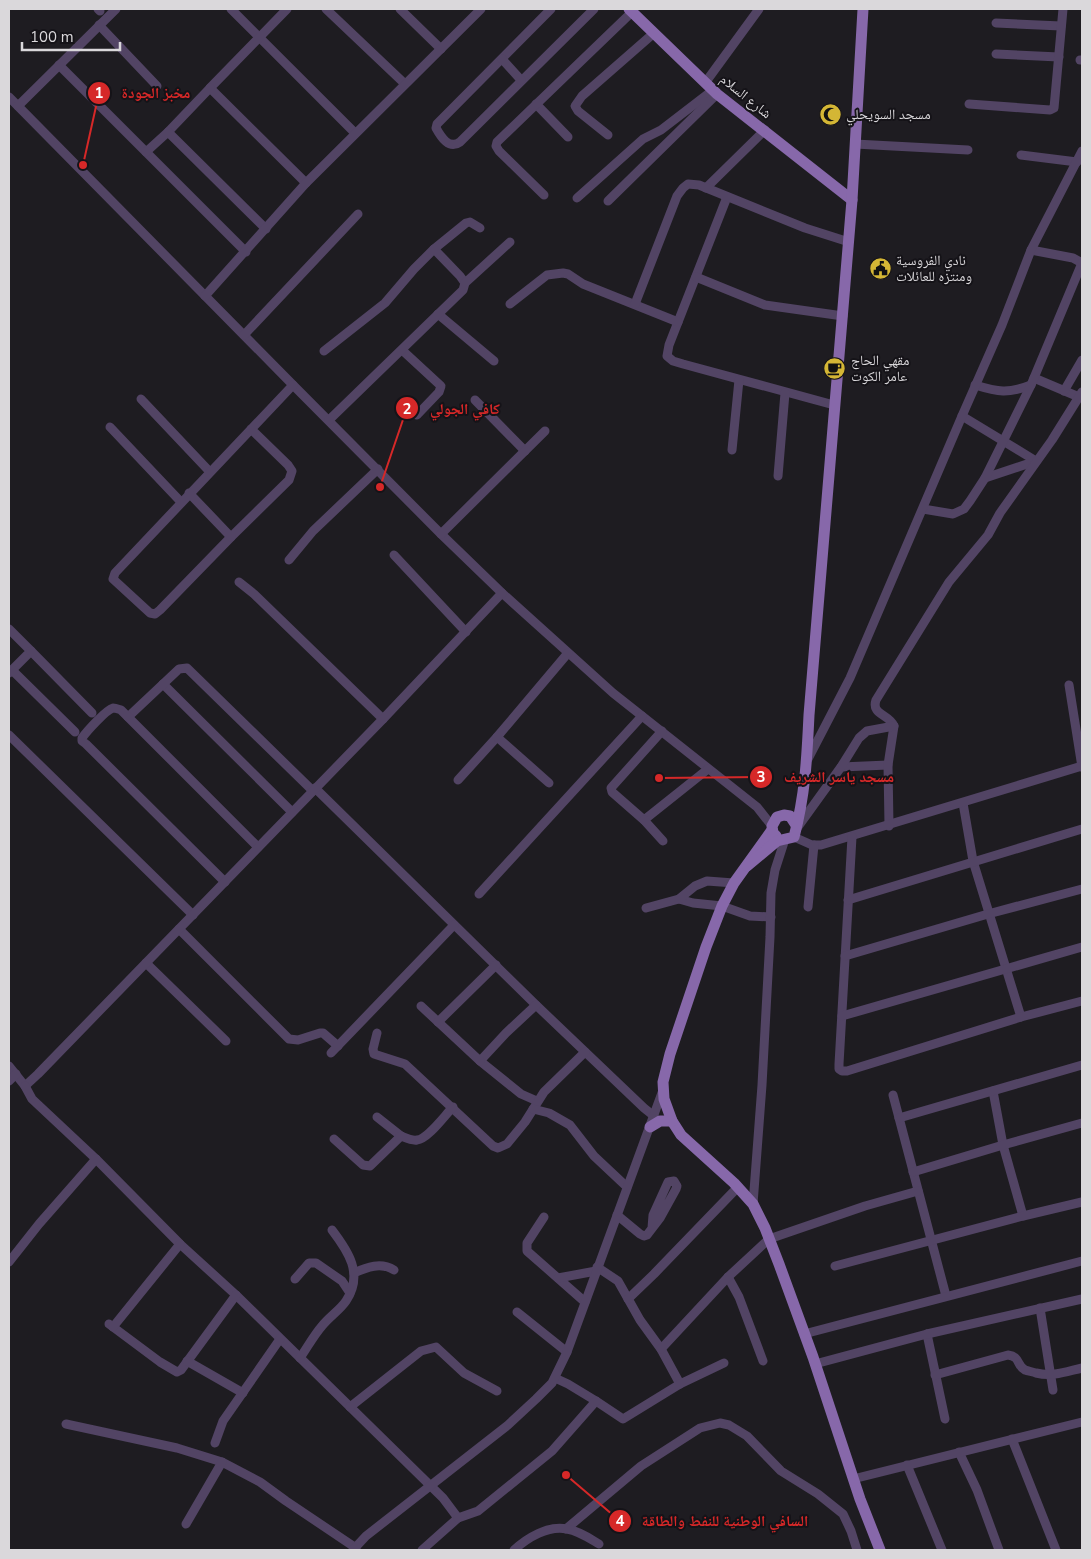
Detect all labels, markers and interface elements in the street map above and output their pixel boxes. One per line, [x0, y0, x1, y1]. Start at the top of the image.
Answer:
scale bar [22, 20, 120, 52]
text: 100 m [30, 27, 74, 47]
street label: شارع السلام [716, 70, 775, 123]
callout: مخبز الجودة [87, 78, 201, 108]
text: 1 [94, 83, 104, 103]
text: مخبز الجودة [122, 83, 190, 103]
mosque icon: مسجد السويحلي [818, 102, 842, 126]
place label: مسجد السويحلي [846, 105, 931, 126]
place label: نادي الفروسية ومنتزه للعائلات [896, 251, 972, 286]
public building icon: نادي الفروسية ومنتزه للعائلات [868, 256, 892, 280]
place label: مقهي الحاج عامر الكوت [851, 351, 909, 386]
cafe icon: مقهي الحاج عامر الكوت [823, 356, 847, 380]
callout: كافي الجولي [395, 393, 510, 423]
text: 2 [402, 399, 412, 419]
text: كافي الجولي [430, 399, 500, 421]
callout: مسجد ياسر الشريف [749, 762, 904, 792]
text: 3 [756, 767, 766, 787]
text: مسجد ياسر الشريف [784, 767, 894, 787]
callout: السافي الوطنية للنفط والطاقة [607, 1506, 819, 1536]
text: 4 [615, 1511, 625, 1531]
text: السافي الوطنية للنفط والطاقة [642, 1511, 808, 1533]

